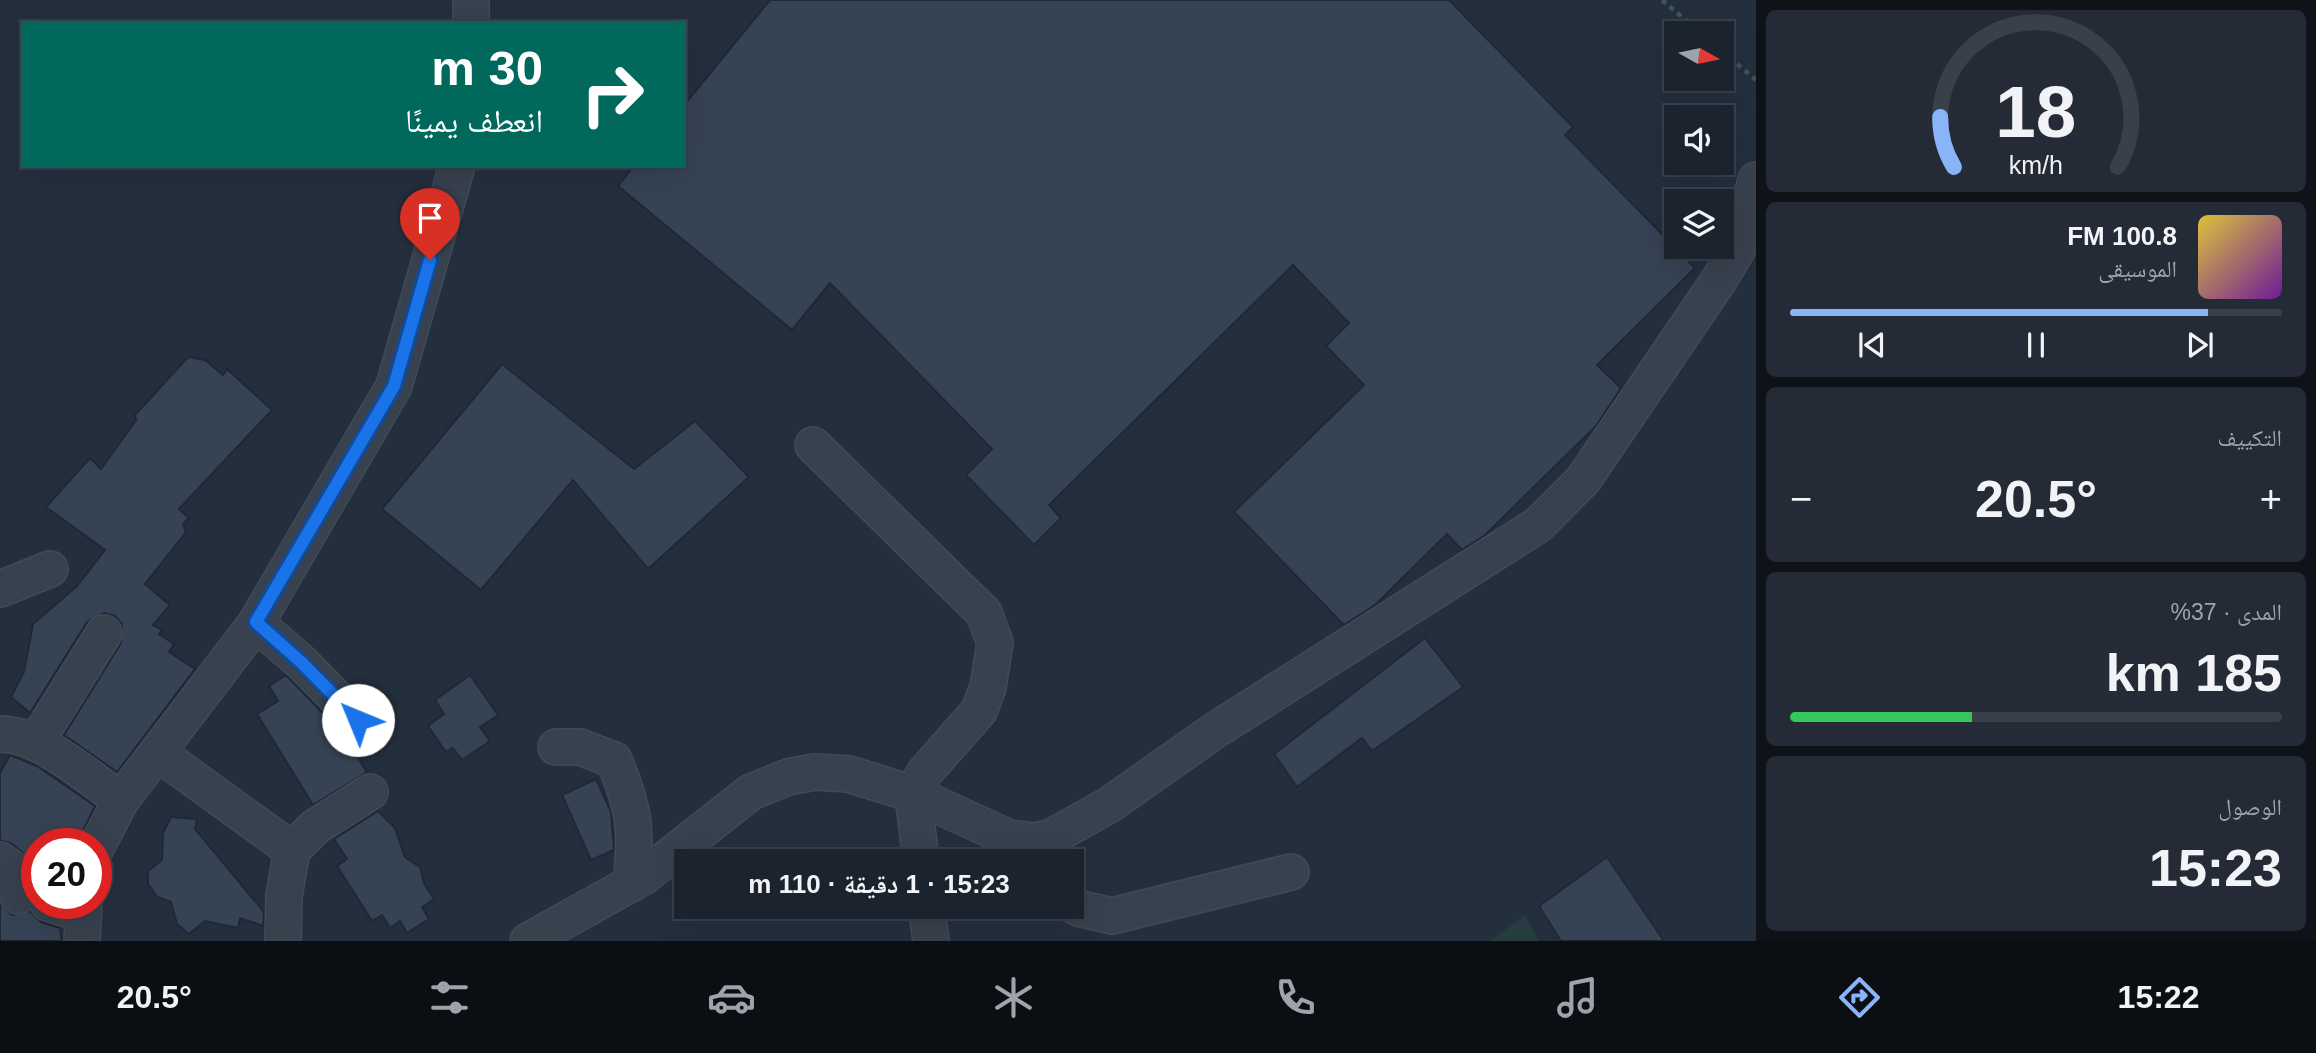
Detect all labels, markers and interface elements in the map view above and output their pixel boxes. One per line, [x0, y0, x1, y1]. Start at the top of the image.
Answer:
north arrow [1664, 21, 1734, 91]
map controls [1664, 21, 1734, 259]
text: 30 m [431, 41, 543, 95]
icon: right [567, 49, 658, 140]
text: 18 [1996, 71, 2076, 152]
text: انعطف يمينًا [405, 103, 543, 139]
button: sound [1664, 105, 1734, 175]
text: km/h [2009, 151, 2063, 179]
pin [400, 188, 460, 260]
button: layers [1664, 189, 1734, 259]
icon: arrive [411, 199, 449, 237]
text: 100.8 FM [2067, 221, 2177, 251]
text: الموسيقى [2098, 256, 2177, 282]
icon: previous [1853, 326, 1891, 364]
icon: pause [2017, 326, 2055, 364]
icon: next [2181, 326, 2219, 364]
text: التكييف [2217, 425, 2282, 451]
text: 20.5° [1975, 470, 2097, 528]
text: − [1790, 478, 1812, 520]
text: + [2260, 478, 2282, 520]
text: المدى · 37% [2171, 599, 2282, 625]
text: 185 km [2106, 644, 2282, 702]
position arrow [321, 683, 395, 757]
text: الوصول [2218, 794, 2282, 820]
speed limit sign: 20 [21, 828, 112, 919]
text: 15:23 [2149, 839, 2282, 897]
text: 15:23 · 1 دقيقة · 110 m [748, 869, 1010, 899]
icon: filters [425, 973, 474, 1022]
icon: car [707, 973, 756, 1022]
icon: climate [989, 973, 1038, 1022]
icon: phone [1271, 973, 1320, 1022]
icon: music [1553, 973, 1602, 1022]
icon: directions [1835, 973, 1884, 1022]
text: 20.5° [117, 979, 192, 1015]
text: 15:22 [2118, 979, 2199, 1015]

